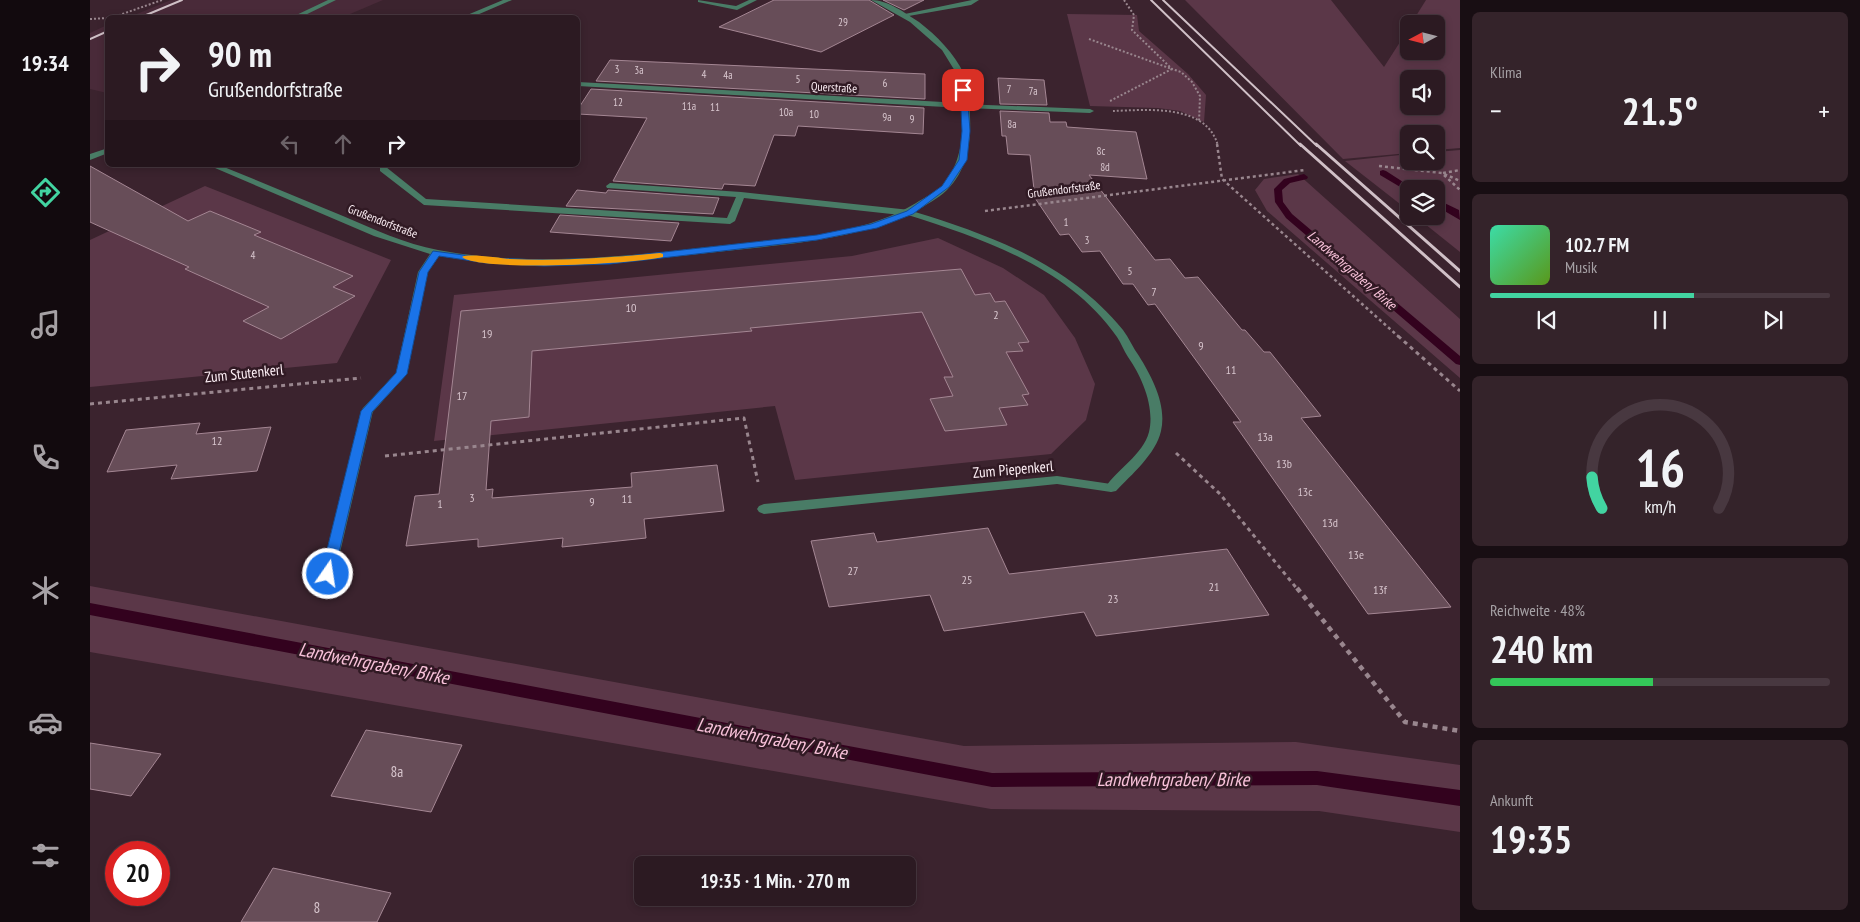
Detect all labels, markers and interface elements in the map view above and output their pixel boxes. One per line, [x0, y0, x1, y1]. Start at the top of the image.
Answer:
house number: 29 [838, 15, 848, 29]
north arrow [1400, 15, 1445, 60]
map controls [1400, 15, 1445, 225]
text: 90 m [208, 31, 272, 77]
icon: right [125, 35, 190, 100]
text: 19:34 [21, 49, 69, 77]
house number: 3 [615, 62, 620, 76]
text: Klima [1490, 62, 1522, 82]
house number: 3a [634, 63, 644, 77]
house number: 4 [702, 67, 707, 81]
house number: 4a [723, 68, 733, 82]
pin [942, 69, 984, 111]
button: sound [1400, 70, 1445, 115]
house number: 5 [796, 72, 801, 86]
text: Grußendorfstraße [208, 75, 343, 103]
house number: 6 [883, 76, 888, 90]
icon: arrive [949, 76, 977, 104]
street label: Querstraße [810, 78, 858, 96]
house number: 7 [1007, 82, 1012, 96]
house number: 7a [1028, 84, 1038, 98]
text: 21.5° [1622, 86, 1698, 135]
text: − [1490, 92, 1502, 129]
text: + [1818, 92, 1830, 129]
house number: 12 [613, 95, 623, 109]
house number: 11a [682, 99, 696, 113]
house number: 11 [710, 100, 720, 114]
house number: 10a [779, 105, 793, 119]
house number: 10 [809, 107, 819, 121]
house number: 9a [882, 110, 892, 124]
house number: 9 [910, 112, 915, 126]
house number: 8a [1007, 117, 1017, 131]
button: search [1400, 125, 1445, 170]
icon: left [276, 130, 304, 158]
icon: ahead [329, 130, 357, 158]
icon: right [382, 130, 410, 158]
house number: 8c [1097, 144, 1106, 158]
house number: 8d [1100, 160, 1110, 174]
icon: directions [28, 175, 63, 210]
street label: Grußendorfstraße [1027, 177, 1101, 201]
button: layers [1400, 180, 1445, 225]
street label: Grußendorfstraße [346, 201, 420, 241]
house number: 1 [1064, 215, 1069, 229]
water label: Landwehrgraben/ Birke [1304, 226, 1401, 314]
house number: 3 [1085, 233, 1090, 247]
text: 102.7 FM [1565, 233, 1629, 257]
house number: 4 [251, 248, 256, 262]
text: Musik [1565, 257, 1597, 277]
house number: 5 [1128, 264, 1133, 278]
house number: 7 [1151, 284, 1157, 299]
house number: 10 [626, 300, 636, 315]
icon: previous [1533, 306, 1561, 334]
icon: pause [1646, 306, 1674, 334]
icon: next [1759, 306, 1787, 334]
icon: music [28, 307, 63, 342]
house number: 2 [993, 307, 999, 322]
house number: 19 [482, 326, 492, 341]
house number: 9 [1198, 338, 1204, 353]
street label: Zum Stutenkerl [204, 359, 285, 387]
house number: 11 [1226, 362, 1236, 377]
house number: 17 [457, 388, 467, 403]
house number: 13a [1257, 429, 1273, 444]
house number: 12 [212, 433, 222, 448]
text: 16 [1635, 434, 1685, 501]
icon: phone [28, 440, 63, 475]
street label: Zum Piepenkerl [972, 456, 1055, 482]
house number: 13b [1276, 456, 1292, 471]
house number: 13c [1297, 484, 1313, 499]
house number: 3 [469, 490, 475, 505]
house number: 11 [622, 491, 632, 506]
house number: 9 [589, 494, 595, 509]
text: km/h [1644, 495, 1676, 518]
house number: 1 [437, 496, 443, 511]
house number: 13d [1322, 515, 1338, 530]
position arrow [301, 547, 353, 599]
house number: 13e [1348, 547, 1364, 562]
house number: 27 [848, 563, 858, 578]
house number: 25 [962, 572, 972, 587]
icon: climate [28, 573, 63, 608]
house number: 21 [1209, 579, 1219, 594]
house number: 13f [1373, 582, 1388, 597]
house number: 23 [1108, 591, 1118, 606]
text: Reichweite · 48% [1490, 600, 1585, 620]
text: 240 km [1490, 624, 1593, 673]
water label: Landwehrgraben/ Birke [297, 637, 452, 690]
icon: car [28, 705, 63, 740]
water label: Landwehrgraben/ Birke [695, 712, 850, 765]
house number: 8a [391, 762, 403, 781]
water label: Landwehrgraben/ Birke [1097, 767, 1250, 791]
text: Ankunft [1490, 790, 1533, 810]
text: 19:35 [1490, 814, 1572, 863]
icon: filters [28, 838, 63, 873]
speed limit sign: 20 [105, 841, 170, 906]
text: 19:35 · 1 Min. · 270 m [700, 869, 850, 893]
house number: 8 [314, 898, 320, 917]

